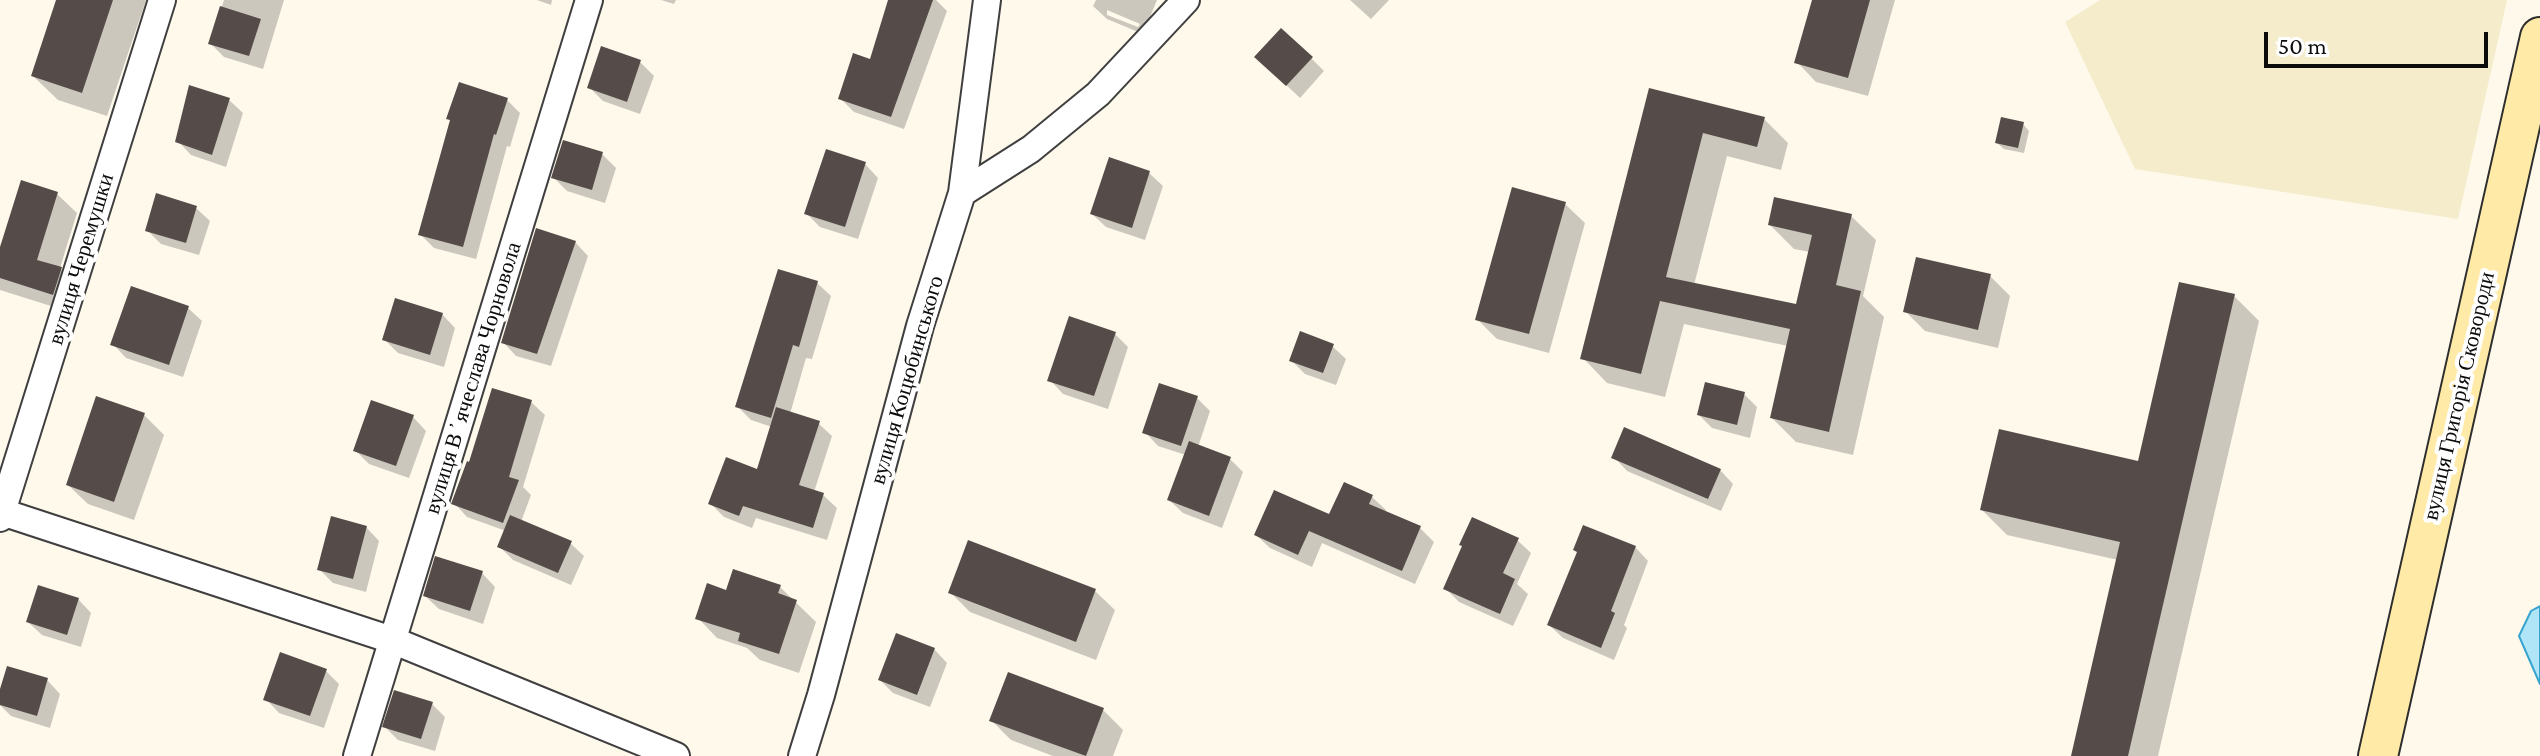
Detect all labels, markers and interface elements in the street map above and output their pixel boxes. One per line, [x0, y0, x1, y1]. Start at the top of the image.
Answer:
scale bar [2268, 16, 2492, 66]
text: 50 m [2278, 32, 2327, 59]
street label: вулиця Черемушки [42, 170, 120, 348]
street label: вулиця Вʼячеслава Чорновола [419, 239, 527, 517]
street label: вулиця Григорія Сковороди [2418, 269, 2500, 523]
street label: вулиця Коцюбинського [865, 273, 949, 487]

